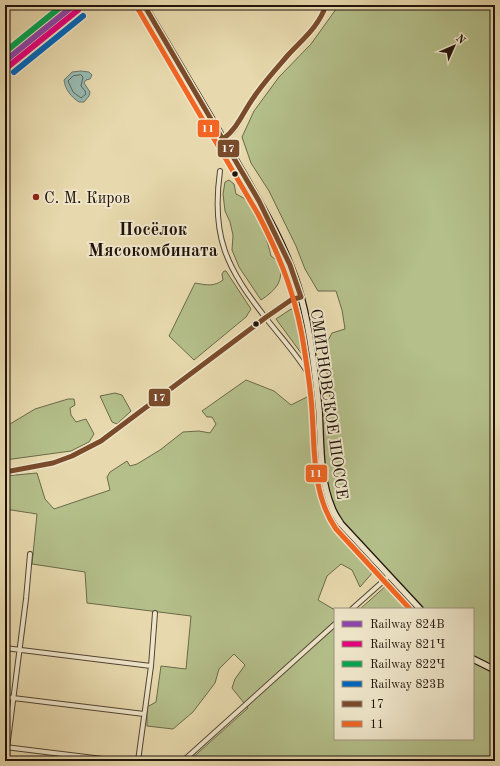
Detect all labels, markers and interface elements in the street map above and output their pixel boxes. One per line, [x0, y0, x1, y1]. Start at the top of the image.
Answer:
north arrow [434, 26, 474, 66]
text: N [453, 33, 467, 47]
line badge: 11 [197, 119, 220, 138]
text: 11 [202, 124, 214, 135]
line badge: 17 [217, 139, 240, 158]
text: 17 [222, 144, 234, 155]
unlabelled marker [230, 169, 240, 179]
place label: С. М. Киров [44, 191, 130, 207]
marker: С. М. Киров [31, 192, 41, 202]
district label: Посёлок Мясокомбината [88, 221, 218, 260]
street label: СМИРНОВСКОЕ ШОССЕ [307, 308, 349, 501]
unlabelled marker [251, 319, 261, 329]
line badge: 17 [148, 388, 171, 407]
text: 17 [153, 393, 165, 404]
line badge: 11 [305, 464, 328, 483]
text: 11 [310, 469, 322, 480]
legend [334, 608, 474, 740]
text: Railway 824В [370, 619, 445, 631]
text: Railway 821Ч [370, 639, 445, 651]
text: Railway 822Ч [370, 659, 445, 671]
text: Railway 823В [370, 679, 445, 691]
text: 17 [370, 699, 384, 711]
text: 11 [370, 719, 384, 731]

